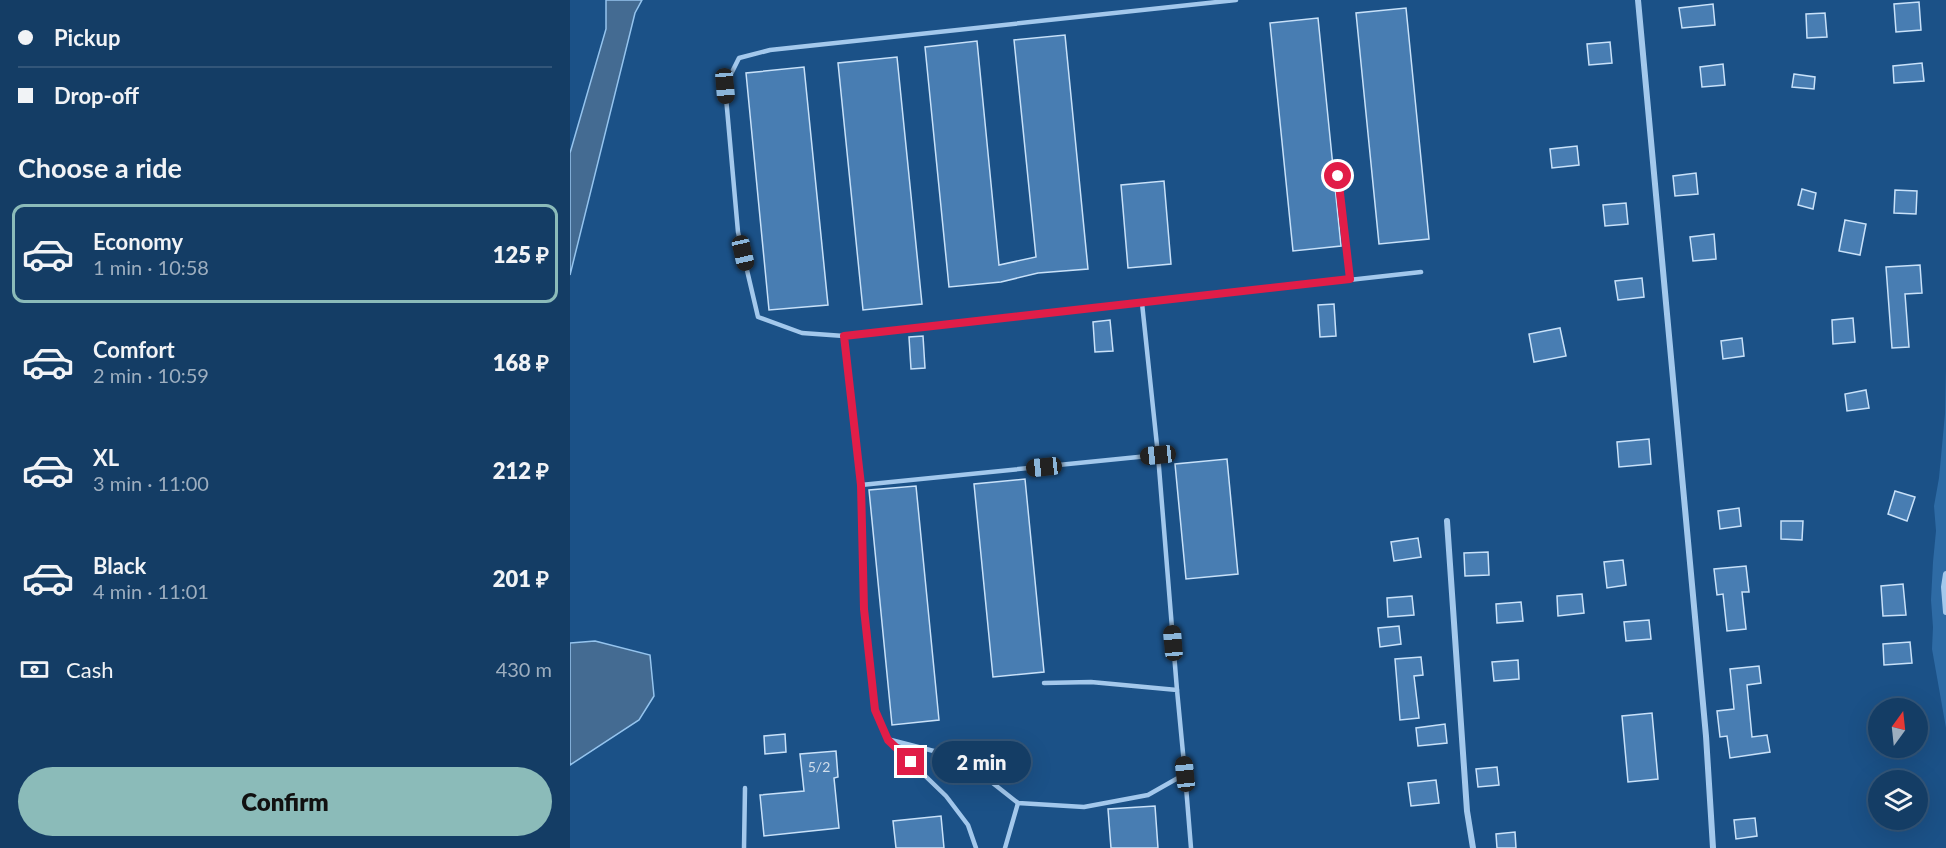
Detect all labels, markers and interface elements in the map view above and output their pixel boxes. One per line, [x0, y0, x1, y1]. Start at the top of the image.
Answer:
text: Pickup [54, 24, 120, 51]
car [714, 67, 736, 105]
text: Drop-off [54, 82, 139, 109]
text: Choose a ride [18, 151, 182, 184]
route start [1324, 162, 1351, 189]
icon: car [21, 227, 75, 281]
text: Economy [93, 228, 183, 255]
car [730, 233, 756, 273]
text: 125 ₽ [493, 241, 549, 268]
text: 1 min · 10:58 [93, 255, 209, 279]
icon: car [21, 335, 75, 389]
text: Comfort [93, 336, 175, 363]
text: 168 ₽ [493, 349, 549, 376]
text: 2 min · 10:59 [93, 363, 209, 387]
icon: car [21, 443, 75, 497]
text: XL [93, 444, 119, 471]
car [1139, 444, 1177, 466]
car [1025, 456, 1063, 478]
text: 212 ₽ [493, 457, 549, 484]
text: 3 min · 11:00 [93, 471, 209, 495]
icon: car [21, 551, 75, 605]
text: Black [93, 552, 146, 579]
text: 201 ₽ [493, 565, 549, 592]
text: 4 min · 11:01 [93, 579, 209, 603]
car [1162, 624, 1184, 662]
icon: cash [18, 653, 51, 686]
text: Cash [66, 656, 113, 683]
text: 430 m [496, 657, 552, 681]
north arrow [1868, 698, 1928, 758]
map controls [1868, 698, 1928, 830]
callout: 2 min [932, 741, 1031, 783]
route end [897, 748, 924, 775]
text: 2 min [957, 750, 1006, 774]
car [1174, 755, 1196, 793]
house number: 5/2 [808, 758, 830, 775]
button: Confirm [18, 767, 552, 836]
button: layers [1868, 770, 1928, 830]

